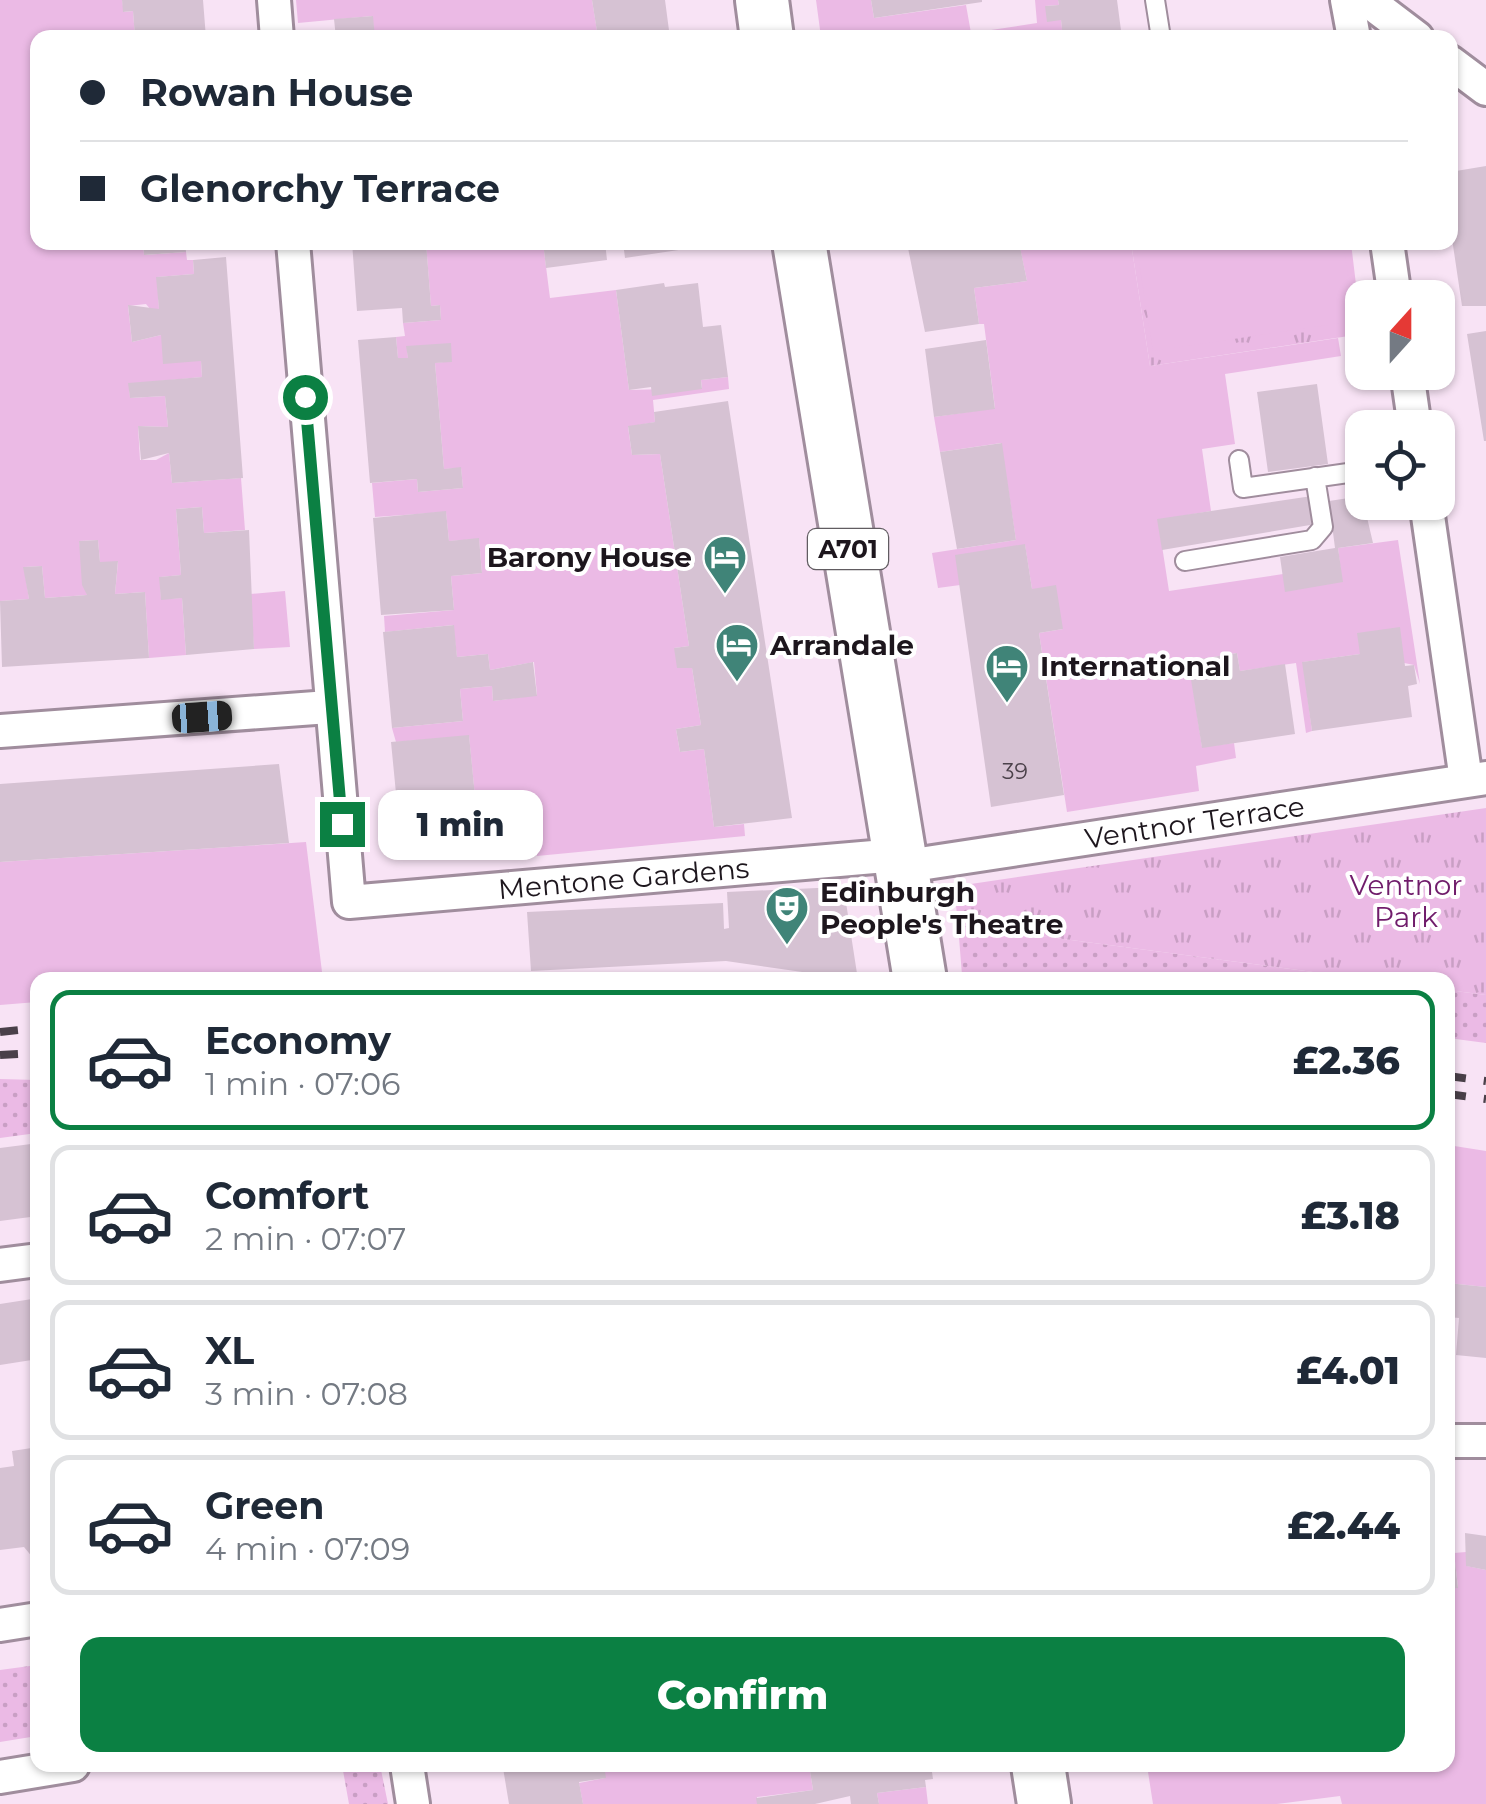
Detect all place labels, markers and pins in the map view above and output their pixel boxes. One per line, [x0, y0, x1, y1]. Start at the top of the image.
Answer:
hotel icon: Barony House [702, 534, 748, 595]
place label: Barony House [487, 540, 692, 574]
hotel icon: Arrandale [714, 622, 760, 683]
place label: Arrandale [769, 628, 914, 662]
hotel icon: International [984, 643, 1030, 704]
place label: International [1040, 649, 1231, 683]
place label: Edinburgh People's Theatre [820, 875, 1063, 941]
theatre icon: Edinburgh People's Theatre [764, 885, 810, 946]

